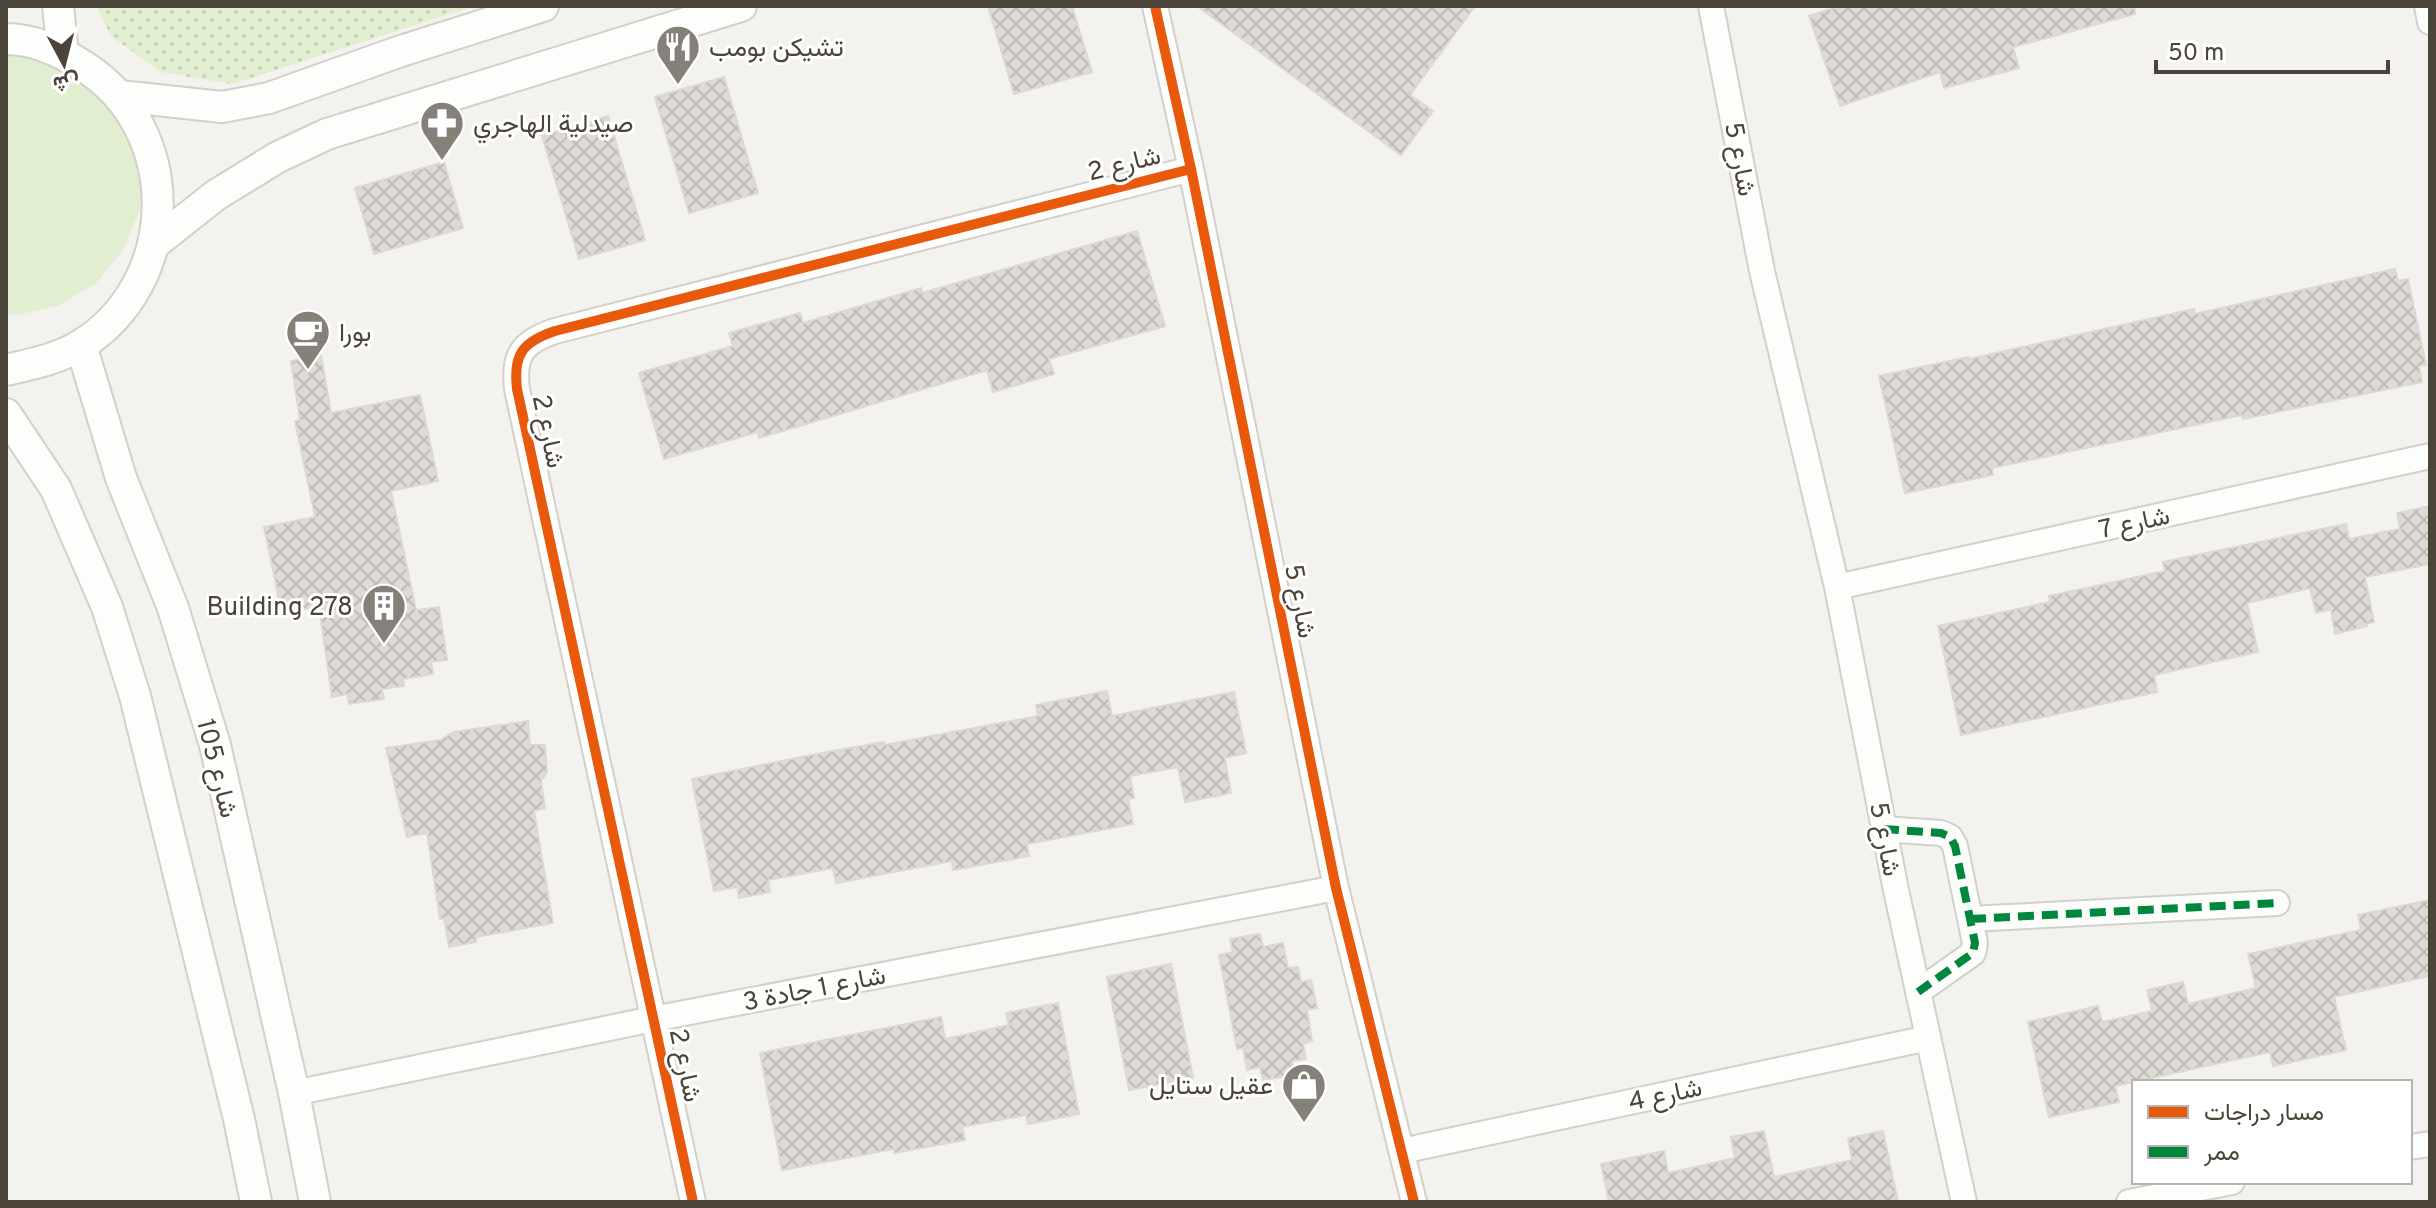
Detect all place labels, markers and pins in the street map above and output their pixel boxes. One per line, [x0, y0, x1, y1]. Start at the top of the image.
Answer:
restaurant icon: تشيكن بومب [654, 23, 702, 86]
place label: تشيكن بومب [709, 33, 844, 66]
pharmacy icon: صيدلية الهاجري [418, 99, 466, 162]
place label: صيدلية الهاجري [473, 109, 634, 144]
cafe icon: بورا [284, 308, 332, 371]
place label: بورا [339, 318, 371, 351]
building icon: Building 278 [360, 582, 408, 645]
place label: Building 278 [207, 592, 353, 625]
shop icon: عقيل ستايل [1280, 1061, 1328, 1124]
place label: عقيل ستايل [1149, 1071, 1273, 1104]

